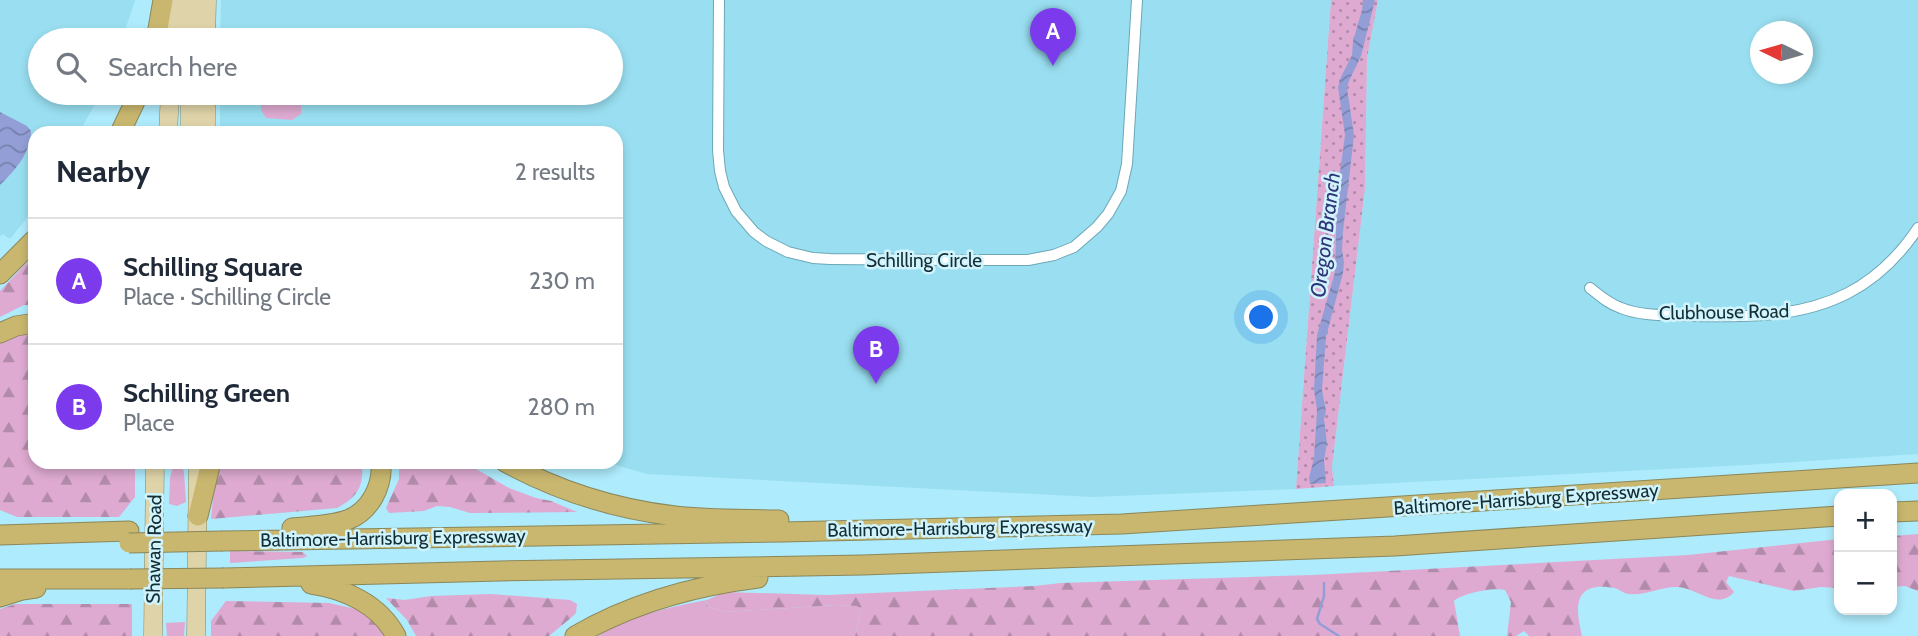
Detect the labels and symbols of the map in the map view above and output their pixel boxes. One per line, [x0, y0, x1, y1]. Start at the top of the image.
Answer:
pin: A [1030, 8, 1076, 66]
north arrow [1750, 21, 1813, 84]
water label: Oregon Branch [1305, 171, 1345, 299]
street label: Schilling Circle [866, 249, 982, 272]
street label: Clubhouse Road [1659, 299, 1789, 325]
your location [1244, 300, 1278, 334]
pin: B [853, 326, 899, 384]
street label: Baltimore-Harrisburg Expressway [1393, 478, 1660, 520]
street label: Shawan Road [142, 494, 166, 604]
street label: Baltimore-Harrisburg Expressway [827, 514, 1093, 542]
street label: Baltimore-Harrisburg Expressway [260, 524, 526, 552]

